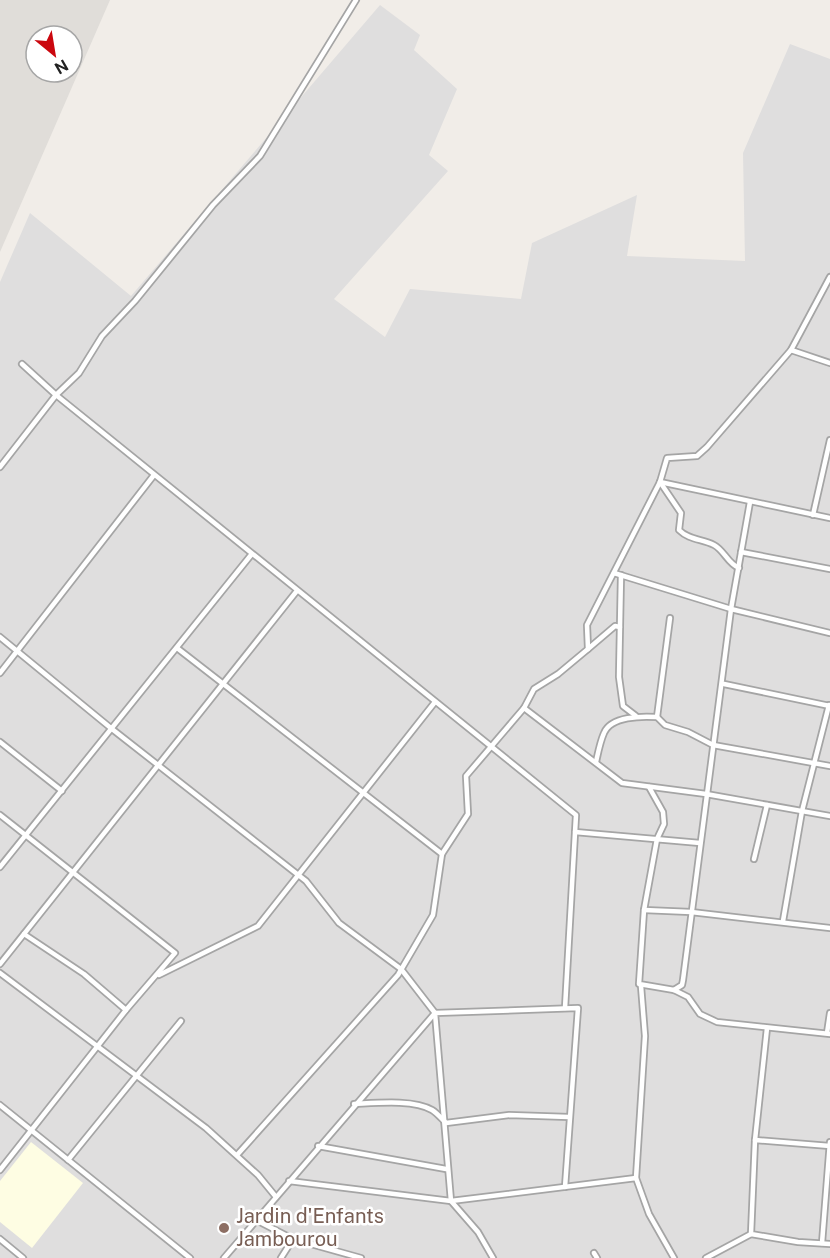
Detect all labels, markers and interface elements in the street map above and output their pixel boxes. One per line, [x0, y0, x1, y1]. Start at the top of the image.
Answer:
north arrow [24, 24, 84, 84]
text: N [51, 55, 71, 78]
place label: Jardin d'Enfants Jambourou [236, 1204, 384, 1251]
marker: Jardin d'Enfants Jambourou [217, 1221, 231, 1235]

